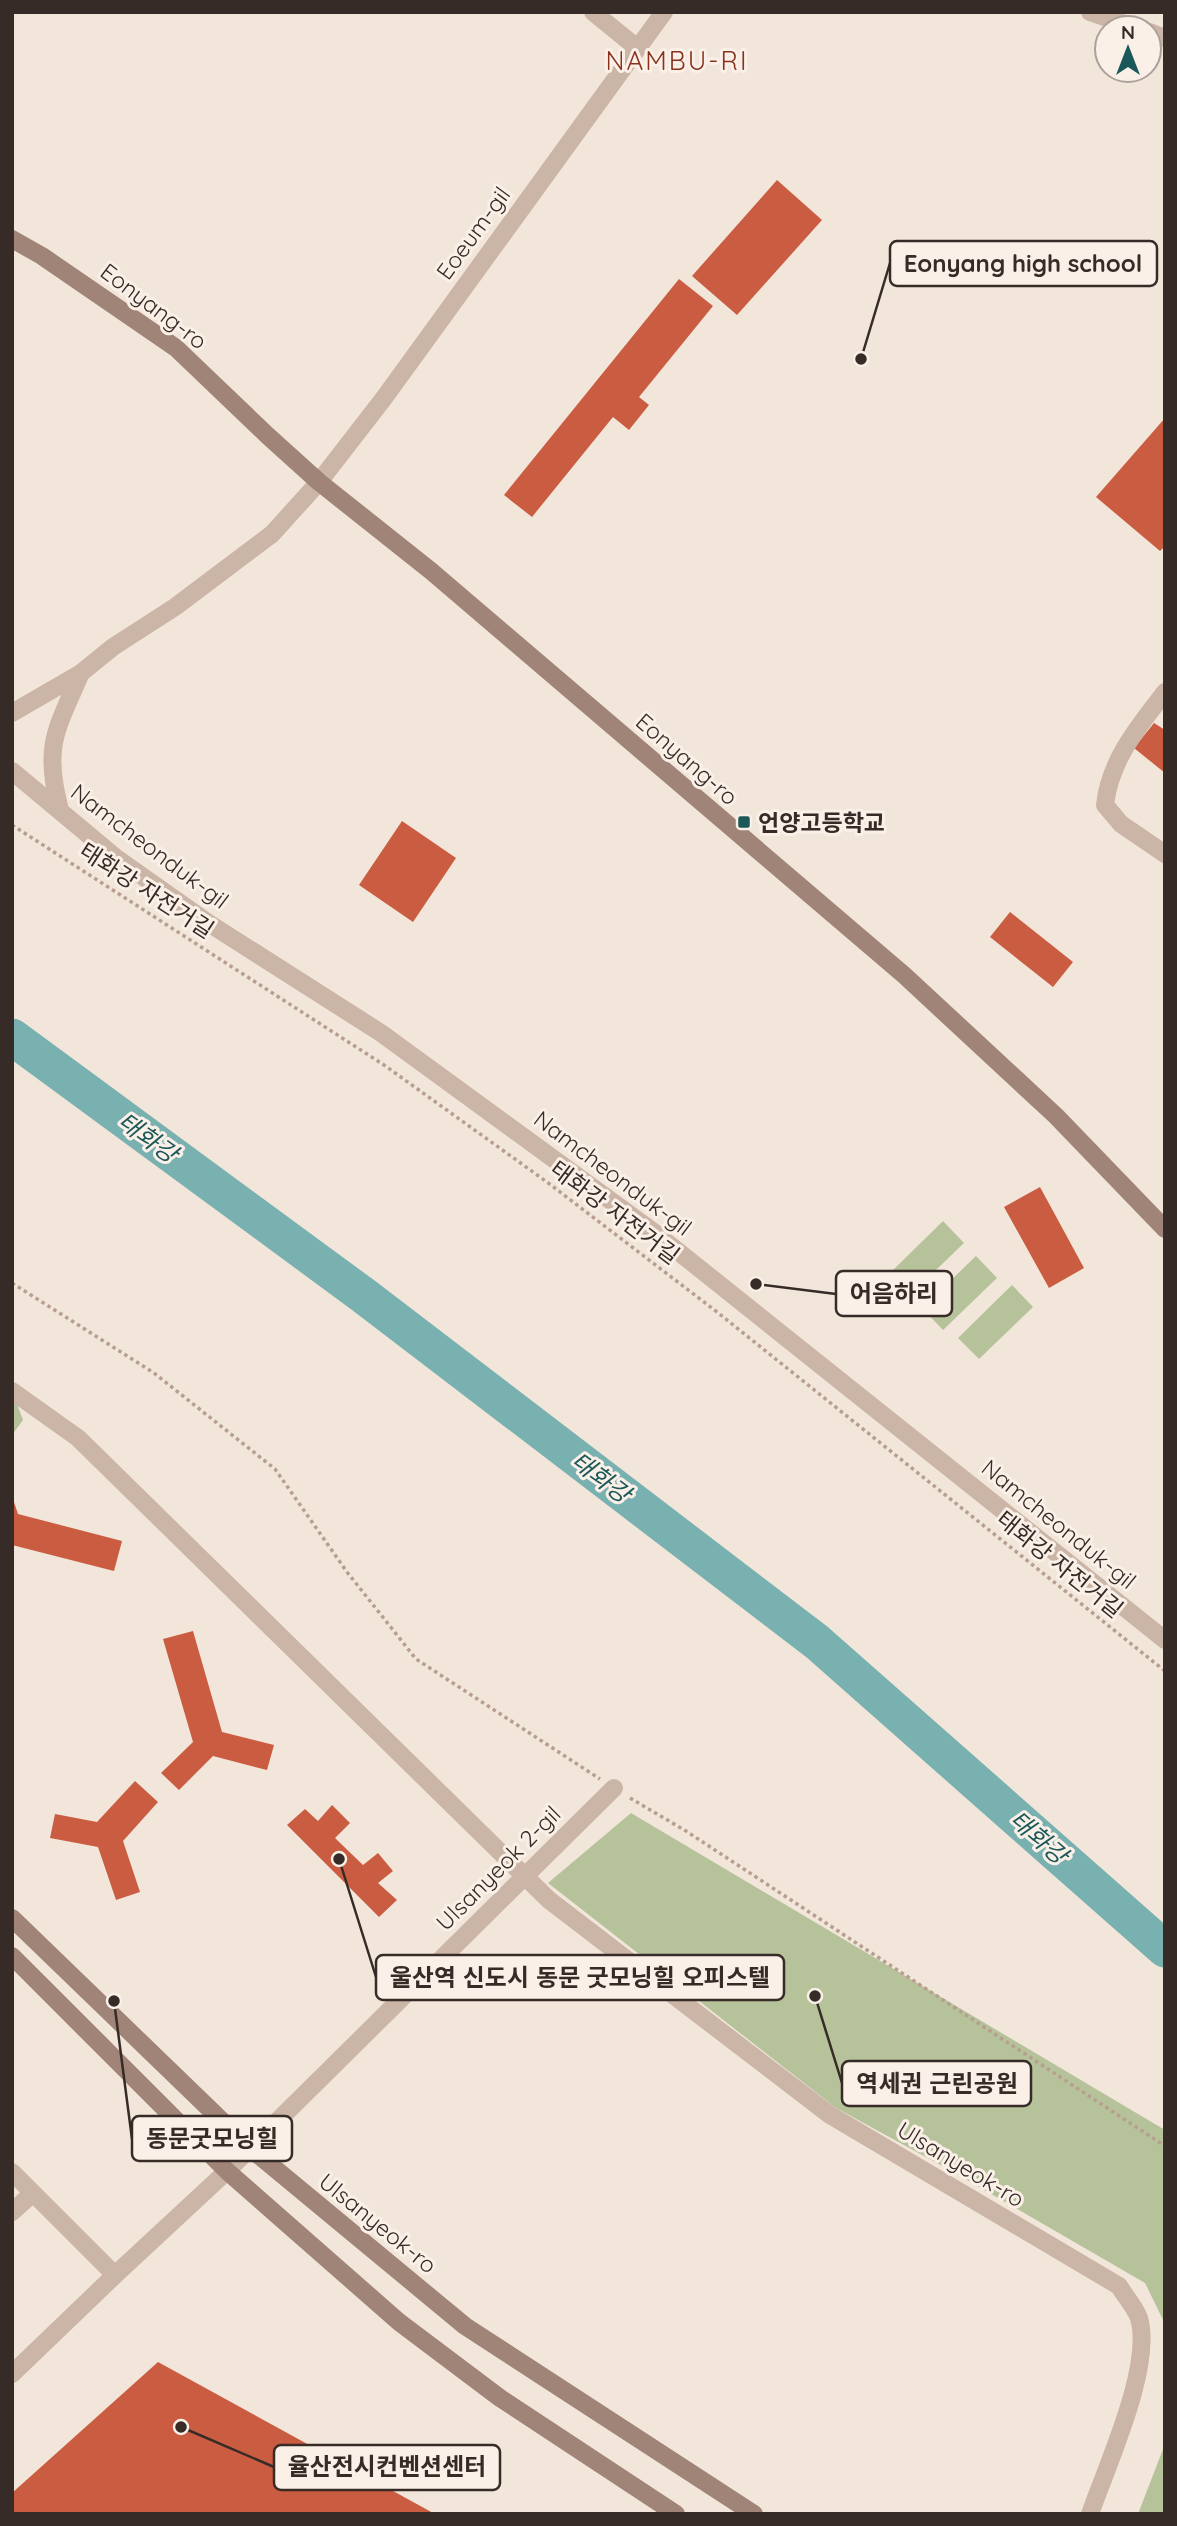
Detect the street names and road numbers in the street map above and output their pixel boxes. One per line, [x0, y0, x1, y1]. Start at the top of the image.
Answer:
street label: Eoeum-gil [430, 181, 516, 285]
street label: Eonyang-ro [95, 257, 213, 355]
street label: Eonyang-ro [630, 707, 744, 811]
street label: Namcheonduk-gil [65, 777, 235, 915]
street label: 태화강 자전거길 [74, 836, 220, 944]
street label: Namcheonduk-gil [528, 1104, 698, 1242]
street label: 태화강 자전거길 [545, 1154, 685, 1270]
street label: Namcheonduk-gil [976, 1453, 1142, 1595]
street label: 태화강 자전거길 [991, 1504, 1129, 1624]
street label: Ulsanyeok 2-gil [430, 1800, 566, 1936]
street label: Ulsanyeok-ro [892, 2115, 1030, 2213]
street label: Ulsanyeok-ro [313, 2167, 443, 2279]

